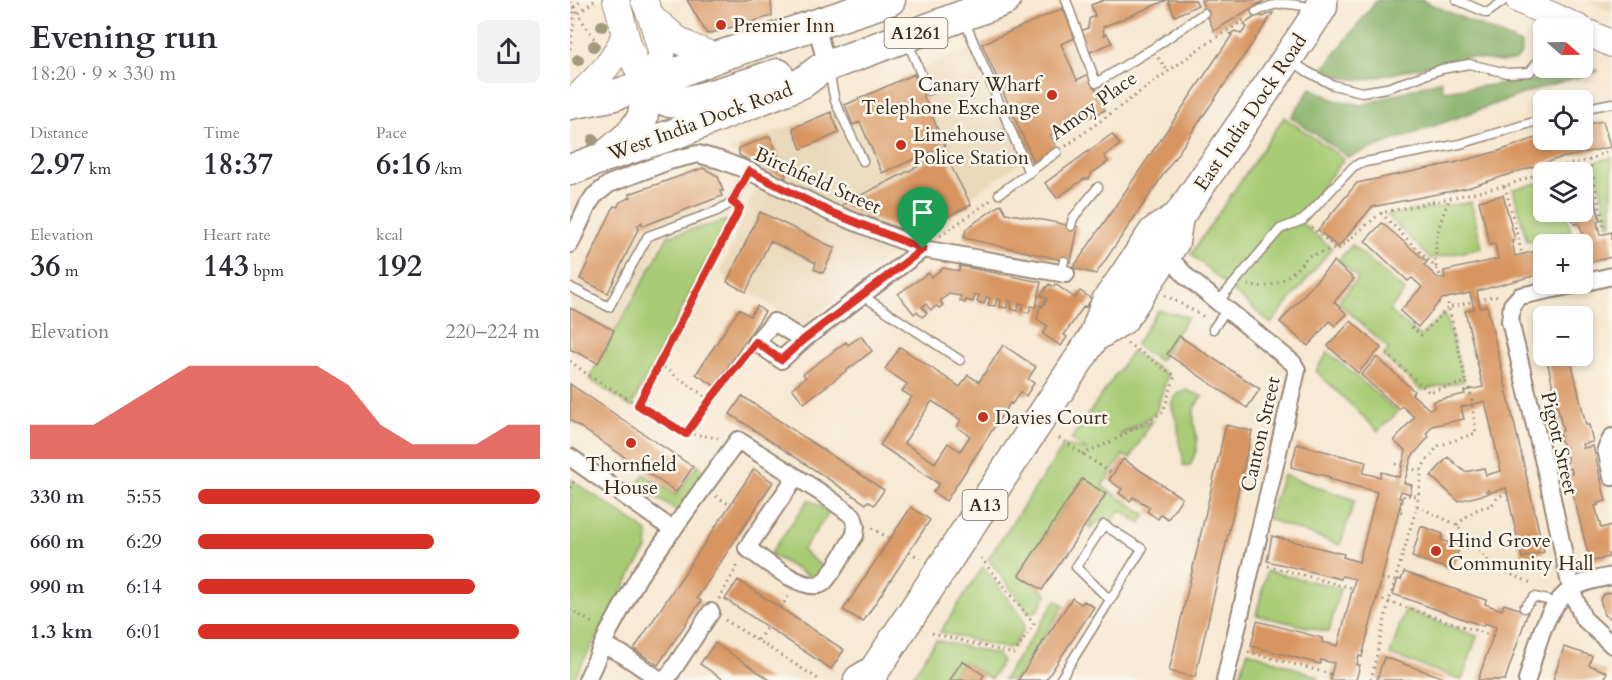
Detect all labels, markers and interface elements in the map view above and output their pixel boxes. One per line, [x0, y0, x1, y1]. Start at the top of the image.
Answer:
place label: Premier Inn [733, 12, 836, 39]
text: Evening run [30, 15, 218, 60]
marker: Premier Inn [714, 18, 728, 32]
road number: A1261 [884, 18, 948, 48]
north arrow [1533, 18, 1593, 78]
map controls [1533, 18, 1593, 366]
button: share [477, 20, 540, 83]
street label: East India Dock Road [1188, 28, 1313, 196]
text: 18:20 · 9 × 330 m [30, 60, 176, 87]
street label: Amoy Place [1044, 65, 1142, 146]
place label: Canary Wharf Telephone Exchange [861, 71, 1043, 121]
street label: West India Dock Road [603, 75, 796, 168]
marker: Canary Wharf Telephone Exchange [1045, 88, 1059, 102]
button: locate [1533, 90, 1593, 150]
place label: Limehouse Police Station [913, 121, 1030, 171]
text: Distance [30, 122, 88, 144]
text: Time [203, 122, 240, 144]
text: Pace [376, 122, 407, 144]
marker: Limehouse Police Station [894, 138, 908, 152]
street label: Birchfield Street [750, 140, 886, 221]
text: 2.97 [30, 144, 85, 185]
text: 18:37 [203, 144, 273, 185]
text: 6:16 [376, 144, 431, 185]
text: km [85, 158, 111, 180]
text: /km [431, 158, 462, 180]
button: layers [1533, 162, 1593, 222]
pin [897, 187, 948, 249]
icon: arrive [906, 196, 939, 229]
text: Elevation [30, 224, 94, 246]
text: Heart rate [203, 224, 271, 246]
text: kcal [376, 224, 403, 246]
button: + [1533, 234, 1593, 294]
text: 36 [30, 246, 61, 287]
text: 143 [203, 246, 249, 287]
text: 192 [376, 246, 422, 287]
text: m [61, 260, 79, 282]
text: bpm [249, 260, 284, 282]
button: − [1533, 306, 1593, 366]
text: Elevation [30, 318, 109, 345]
text: 220–224 m [445, 318, 540, 345]
street label: Canton Street [1234, 373, 1287, 494]
street label: Pigott Street [1534, 389, 1585, 498]
place label: Davies Court [995, 404, 1108, 431]
marker: Davies Court [976, 410, 990, 424]
marker: Thornfield House [624, 436, 638, 450]
place label: Thornfield House [585, 451, 677, 501]
text: 330 m [30, 483, 85, 510]
text: 5:55 [126, 483, 162, 510]
road number: A13 [962, 490, 1008, 520]
place label: Hind Grove Community Hall [1448, 527, 1594, 577]
text: 660 m [30, 528, 85, 555]
text: 6:29 [126, 528, 162, 555]
marker: Hind Grove Community Hall [1429, 544, 1443, 558]
text: 990 m [30, 573, 85, 600]
text: 6:14 [126, 573, 162, 600]
text: 1.3 km [30, 618, 93, 645]
text: 6:01 [126, 618, 162, 645]

